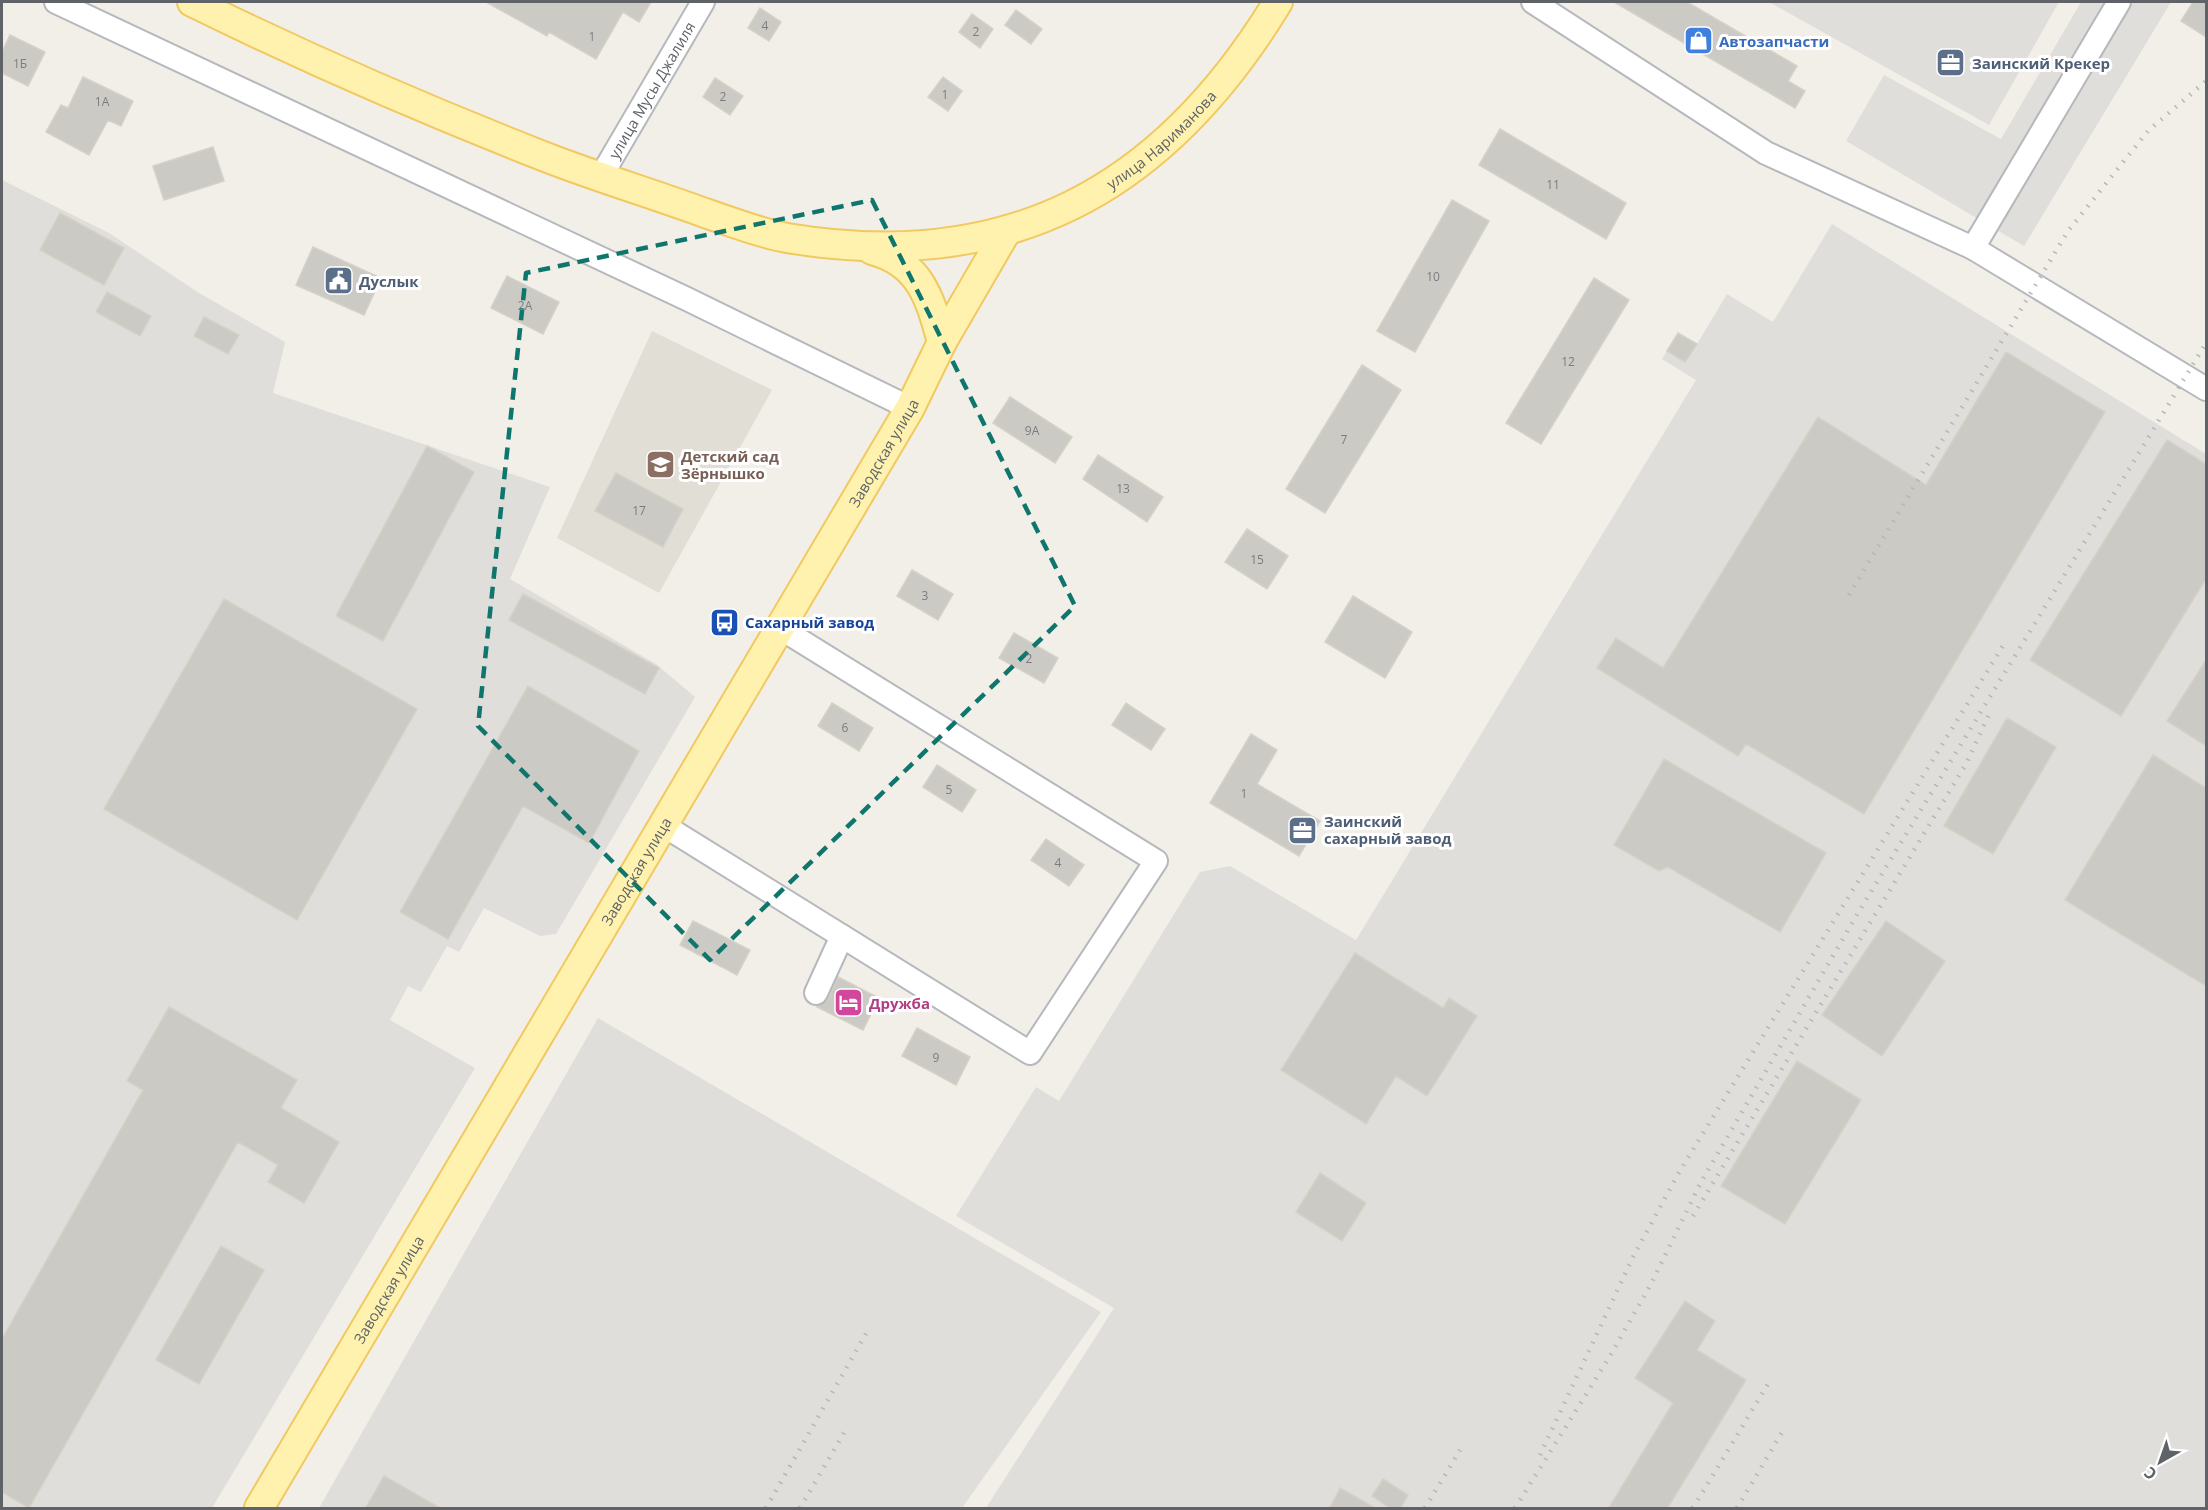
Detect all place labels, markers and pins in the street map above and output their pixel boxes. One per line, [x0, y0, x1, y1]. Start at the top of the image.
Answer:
shop icon: Автозапчасти [1682, 25, 1714, 57]
place label: Автозапчасти [1719, 31, 1829, 51]
office icon: Заинский Крекер [1935, 47, 1967, 79]
place label: Заинский Крекер [1972, 53, 2110, 73]
public building icon: Дуслык [322, 265, 354, 297]
place label: Дуслык [359, 271, 419, 291]
place label: Детский сад Зёрнышко [681, 446, 779, 483]
school or university icon: Детский сад Зёрнышко [644, 449, 676, 481]
bus stop icon: Сахарный завод [708, 606, 740, 638]
place label: Сахарный завод [745, 612, 874, 632]
place label: Заинский сахарный завод [1324, 811, 1451, 848]
office icon: Заинский сахарный завод [1287, 814, 1319, 846]
hotel icon: Дружба [832, 987, 864, 1019]
place label: Дружба [869, 993, 930, 1013]

